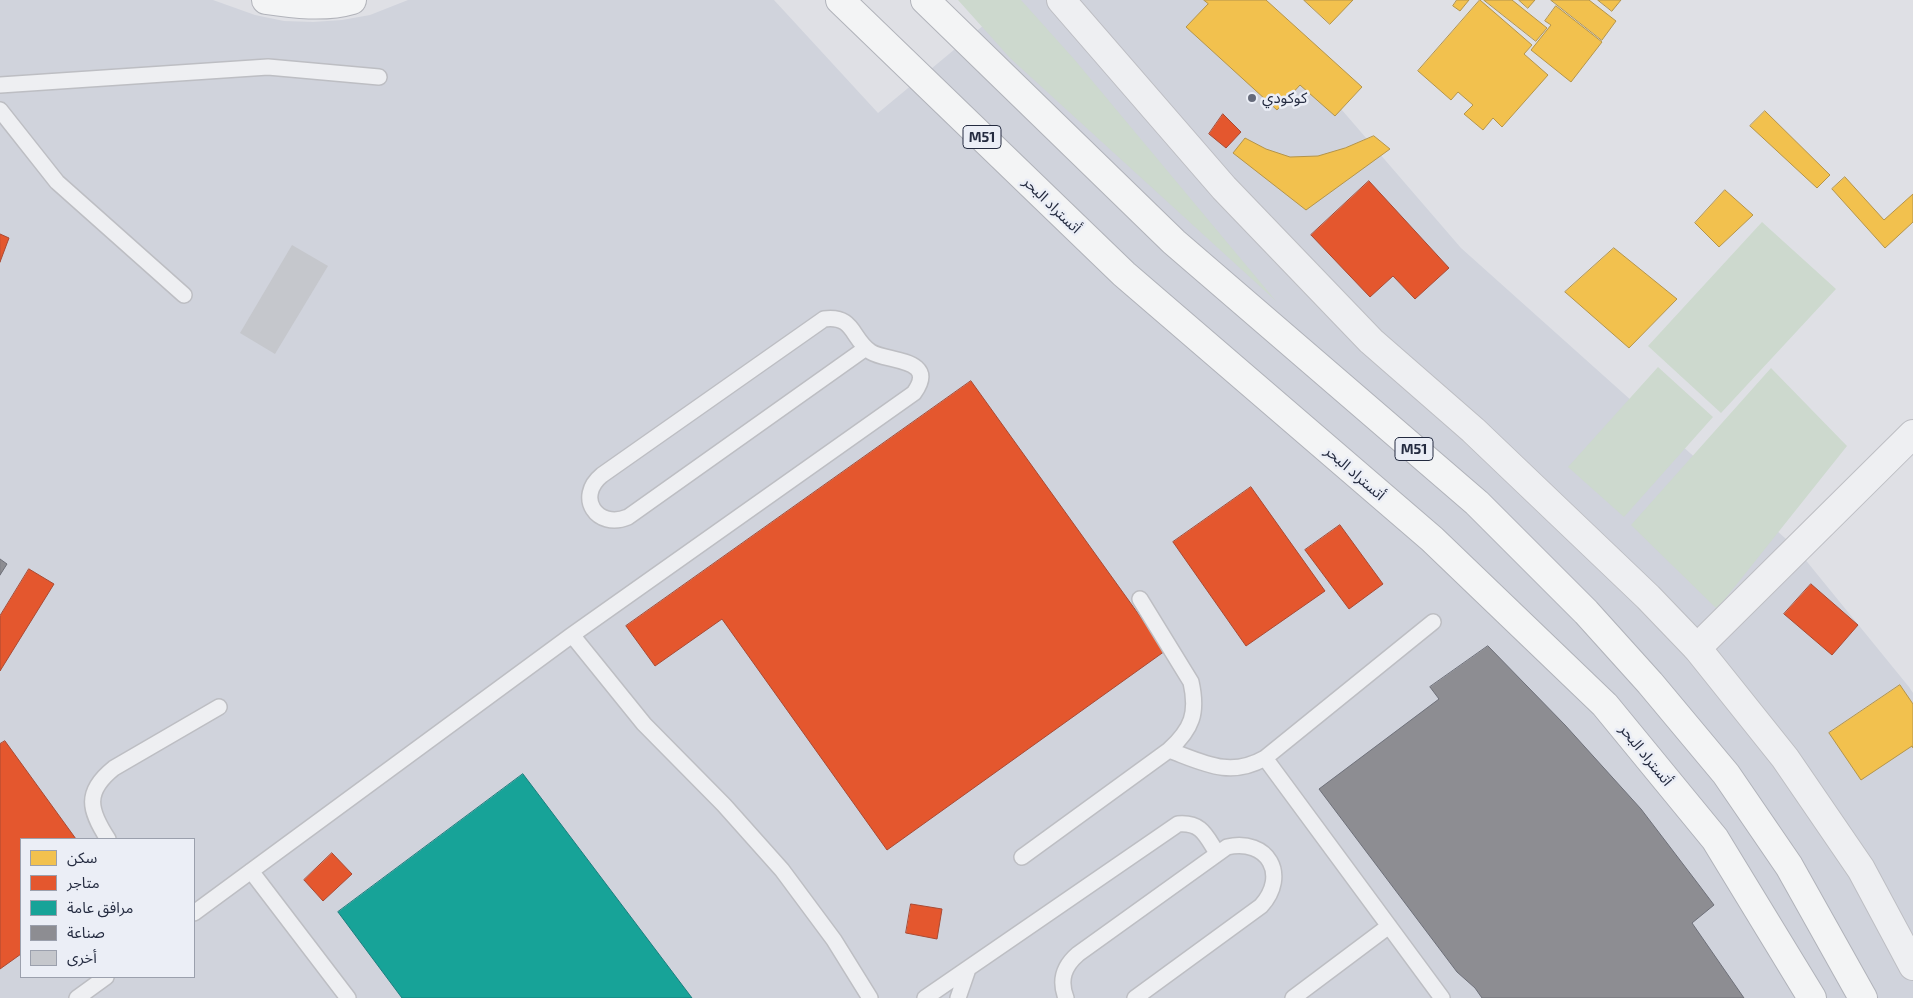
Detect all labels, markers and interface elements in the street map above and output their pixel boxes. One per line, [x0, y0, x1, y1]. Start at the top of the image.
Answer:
place label: كوكودي [1262, 89, 1307, 107]
marker: كوكودي [1246, 92, 1258, 104]
road number: M51 [963, 125, 1001, 148]
street label: أتستراد البحر [1019, 173, 1085, 237]
road number: M51 [1395, 438, 1433, 460]
street label: أتستراد البحر [1321, 442, 1389, 504]
street label: أتستراد البحر [1616, 721, 1676, 789]
legend [20, 838, 195, 978]
text: سكن [67, 848, 97, 866]
text: متاجر [67, 873, 100, 891]
text: مرافق عامة [67, 898, 133, 916]
text: صناعة [67, 923, 105, 941]
text: أخرى [67, 948, 97, 966]

